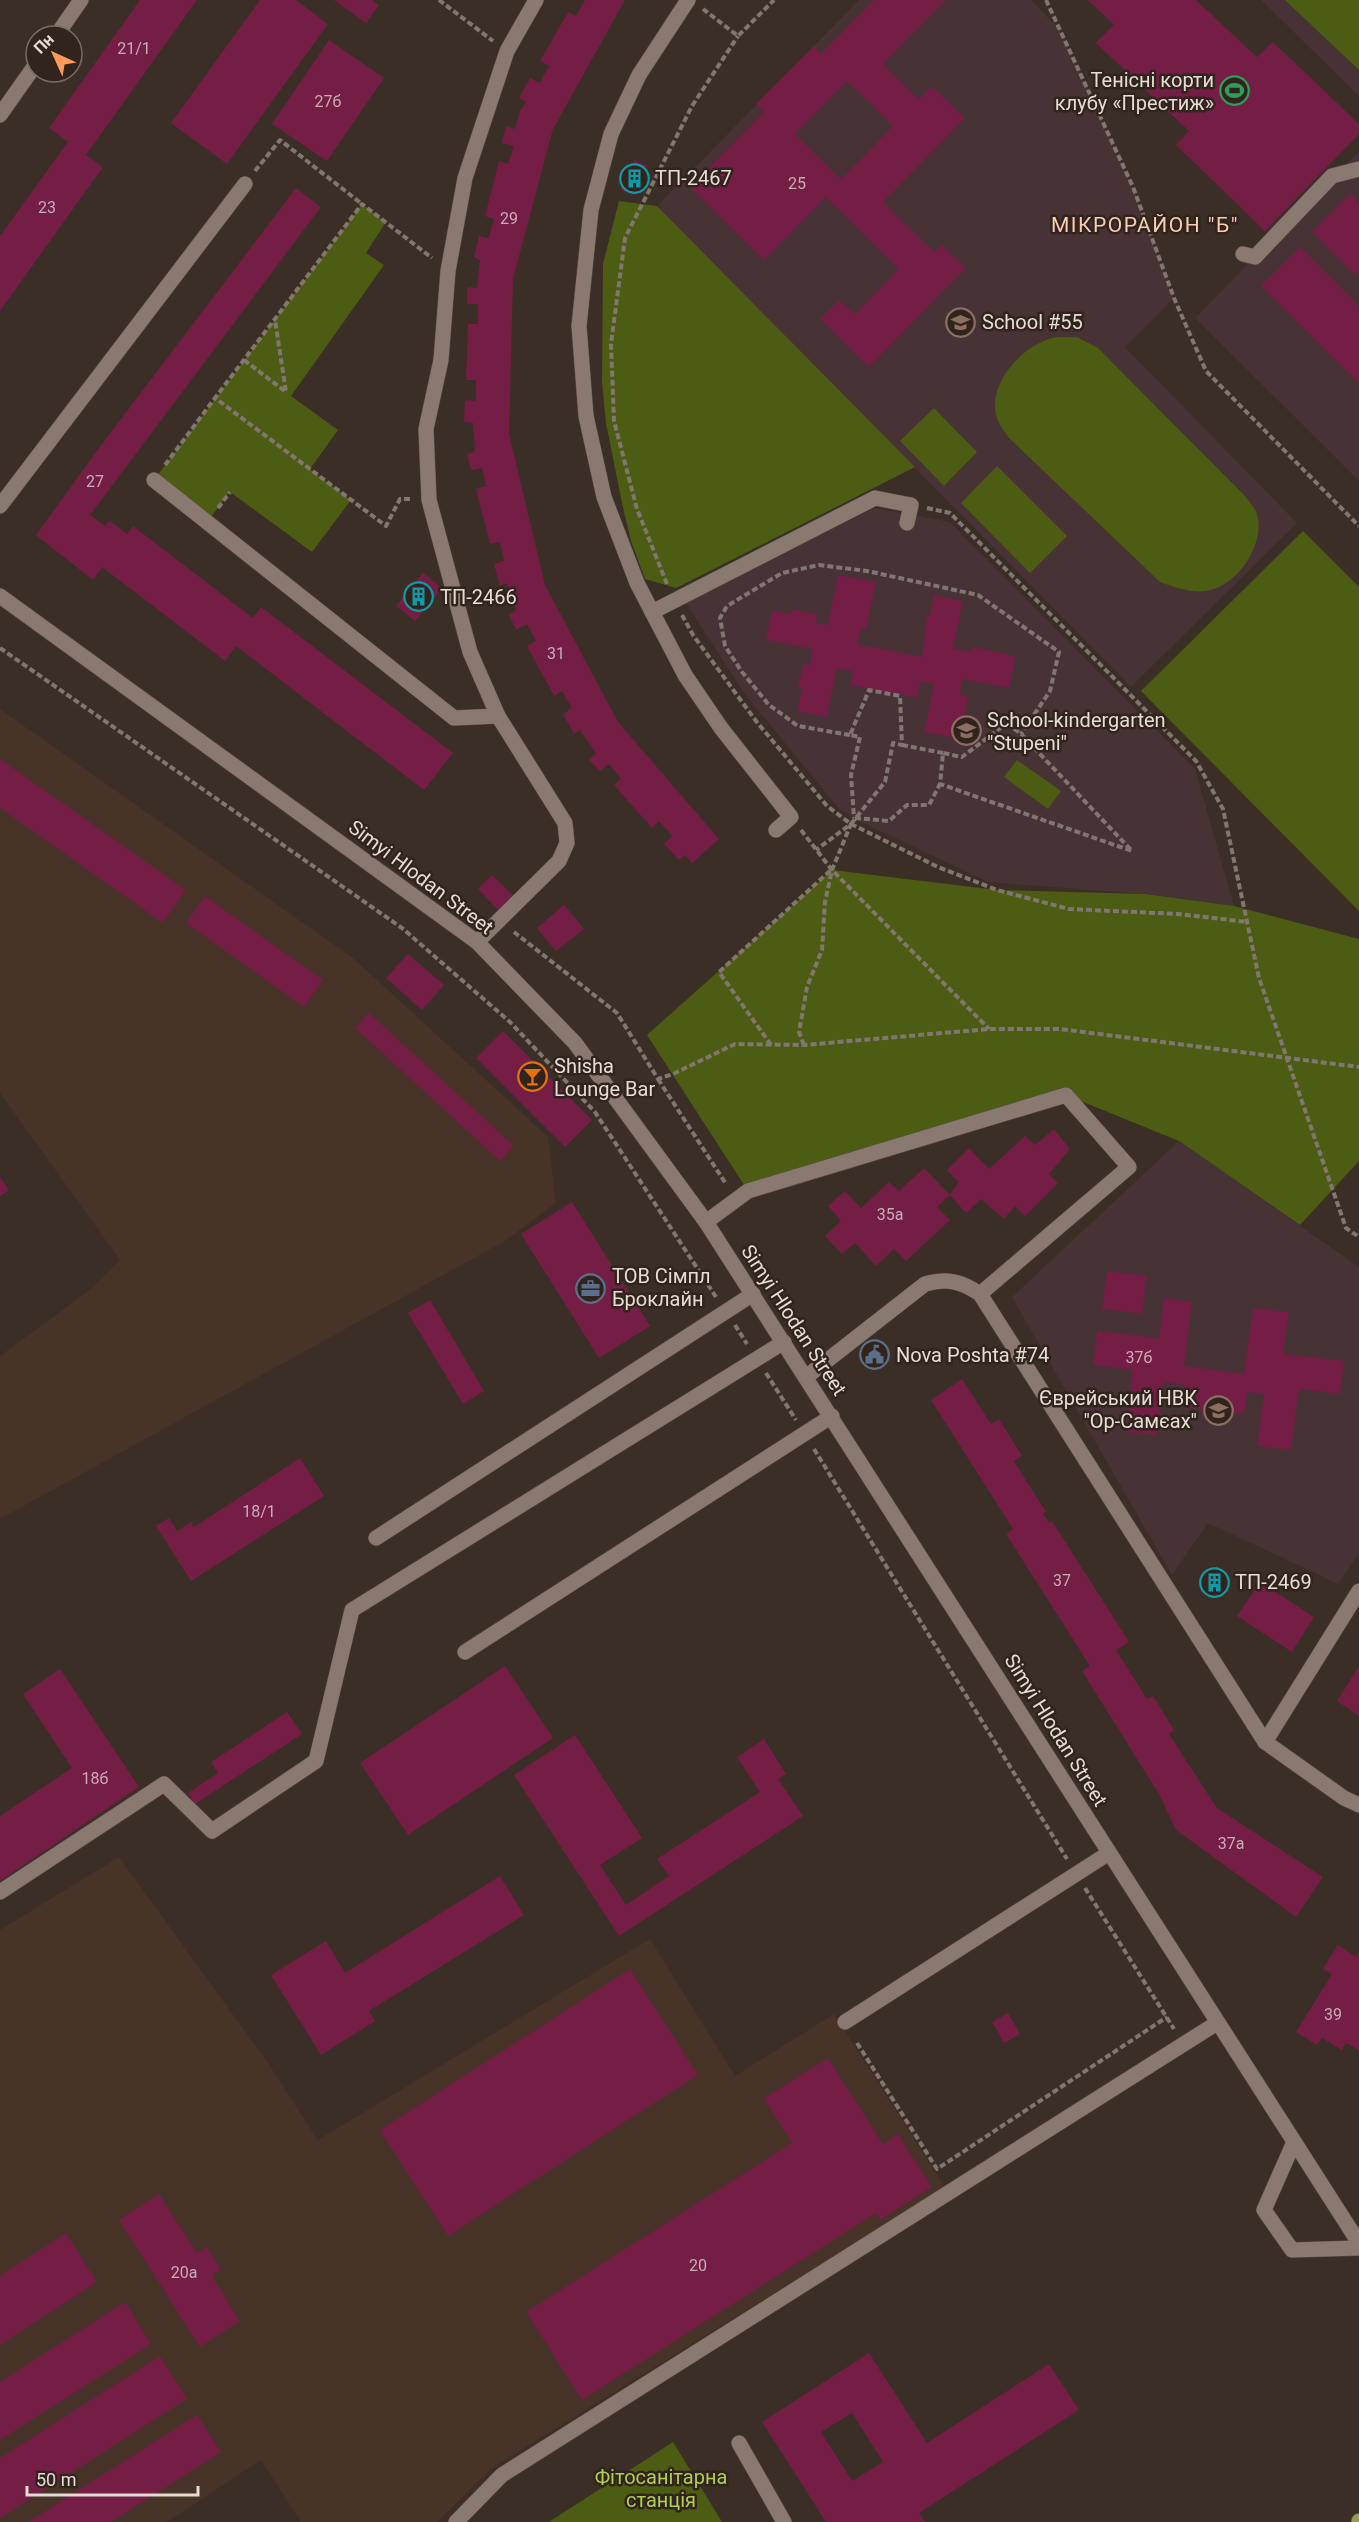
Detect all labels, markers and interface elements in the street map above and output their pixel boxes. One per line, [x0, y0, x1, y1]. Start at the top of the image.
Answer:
north arrow [24, 24, 84, 84]
text: Пн [30, 30, 58, 58]
house number: 21/1 [117, 39, 151, 58]
place label: Тенісні корти клубу «Престиж» [1055, 68, 1214, 115]
sports icon: Тенісні корти клубу «Престиж» [1219, 75, 1251, 107]
house number: 27б [315, 92, 342, 111]
building icon: ТП-2467 [618, 162, 650, 194]
place label: ТП-2467 [655, 166, 732, 190]
house number: 25 [788, 174, 806, 193]
house number: 23 [38, 198, 56, 217]
house number: 29 [500, 209, 518, 228]
district label: МІКРОРАЙОН "Б" [1051, 213, 1239, 237]
school or university icon: School #55 [945, 306, 977, 338]
place label: School #55 [982, 310, 1083, 334]
house number: 27 [86, 472, 104, 491]
building icon: ТП-2466 [403, 581, 435, 613]
place label: ТП-2466 [440, 585, 517, 609]
house number: 31 [547, 644, 565, 663]
place label: School-kindergarten "Stupeni" [987, 708, 1166, 755]
school or university icon: School-kindergarten "Stupeni" [950, 715, 982, 747]
street label: Simyi Hlodan Street [344, 815, 498, 939]
place label: Shisha Lounge Bar [554, 1054, 655, 1101]
bar icon: Shisha Lounge Bar [517, 1061, 549, 1093]
house number: 35а [877, 1205, 903, 1224]
street label: Simyi Hlodan Street [736, 1240, 852, 1400]
place label: ТОВ Сімпл Броклайн [612, 1264, 711, 1311]
office icon: ТОВ Сімпл Броклайн [575, 1272, 607, 1304]
public building icon: Nova Poshta #74 [859, 1339, 891, 1371]
place label: Nova Poshta #74 [896, 1343, 1049, 1367]
house number: 37б [1126, 1348, 1153, 1367]
place label: Єврейський НВК "Ор-Самєах" [1039, 1386, 1197, 1433]
school or university icon: Єврейський НВК "Ор-Самєах" [1202, 1394, 1234, 1426]
house number: 18/1 [242, 1502, 276, 1521]
building icon: ТП-2469 [1198, 1566, 1230, 1598]
place label: ТП-2469 [1235, 1570, 1312, 1594]
house number: 37 [1053, 1571, 1071, 1590]
street label: Simyi Hlodan Street [999, 1649, 1113, 1811]
house number: 18б [82, 1769, 109, 1788]
house number: 37а [1218, 1834, 1244, 1853]
house number: 39 [1324, 2005, 1342, 2024]
house number: 20 [689, 2256, 707, 2275]
house number: 20а [171, 2263, 197, 2282]
scale bar [27, 2459, 198, 2497]
park label: Фітосанітарна станція [595, 2465, 727, 2512]
text: 50 m [36, 2469, 76, 2490]

